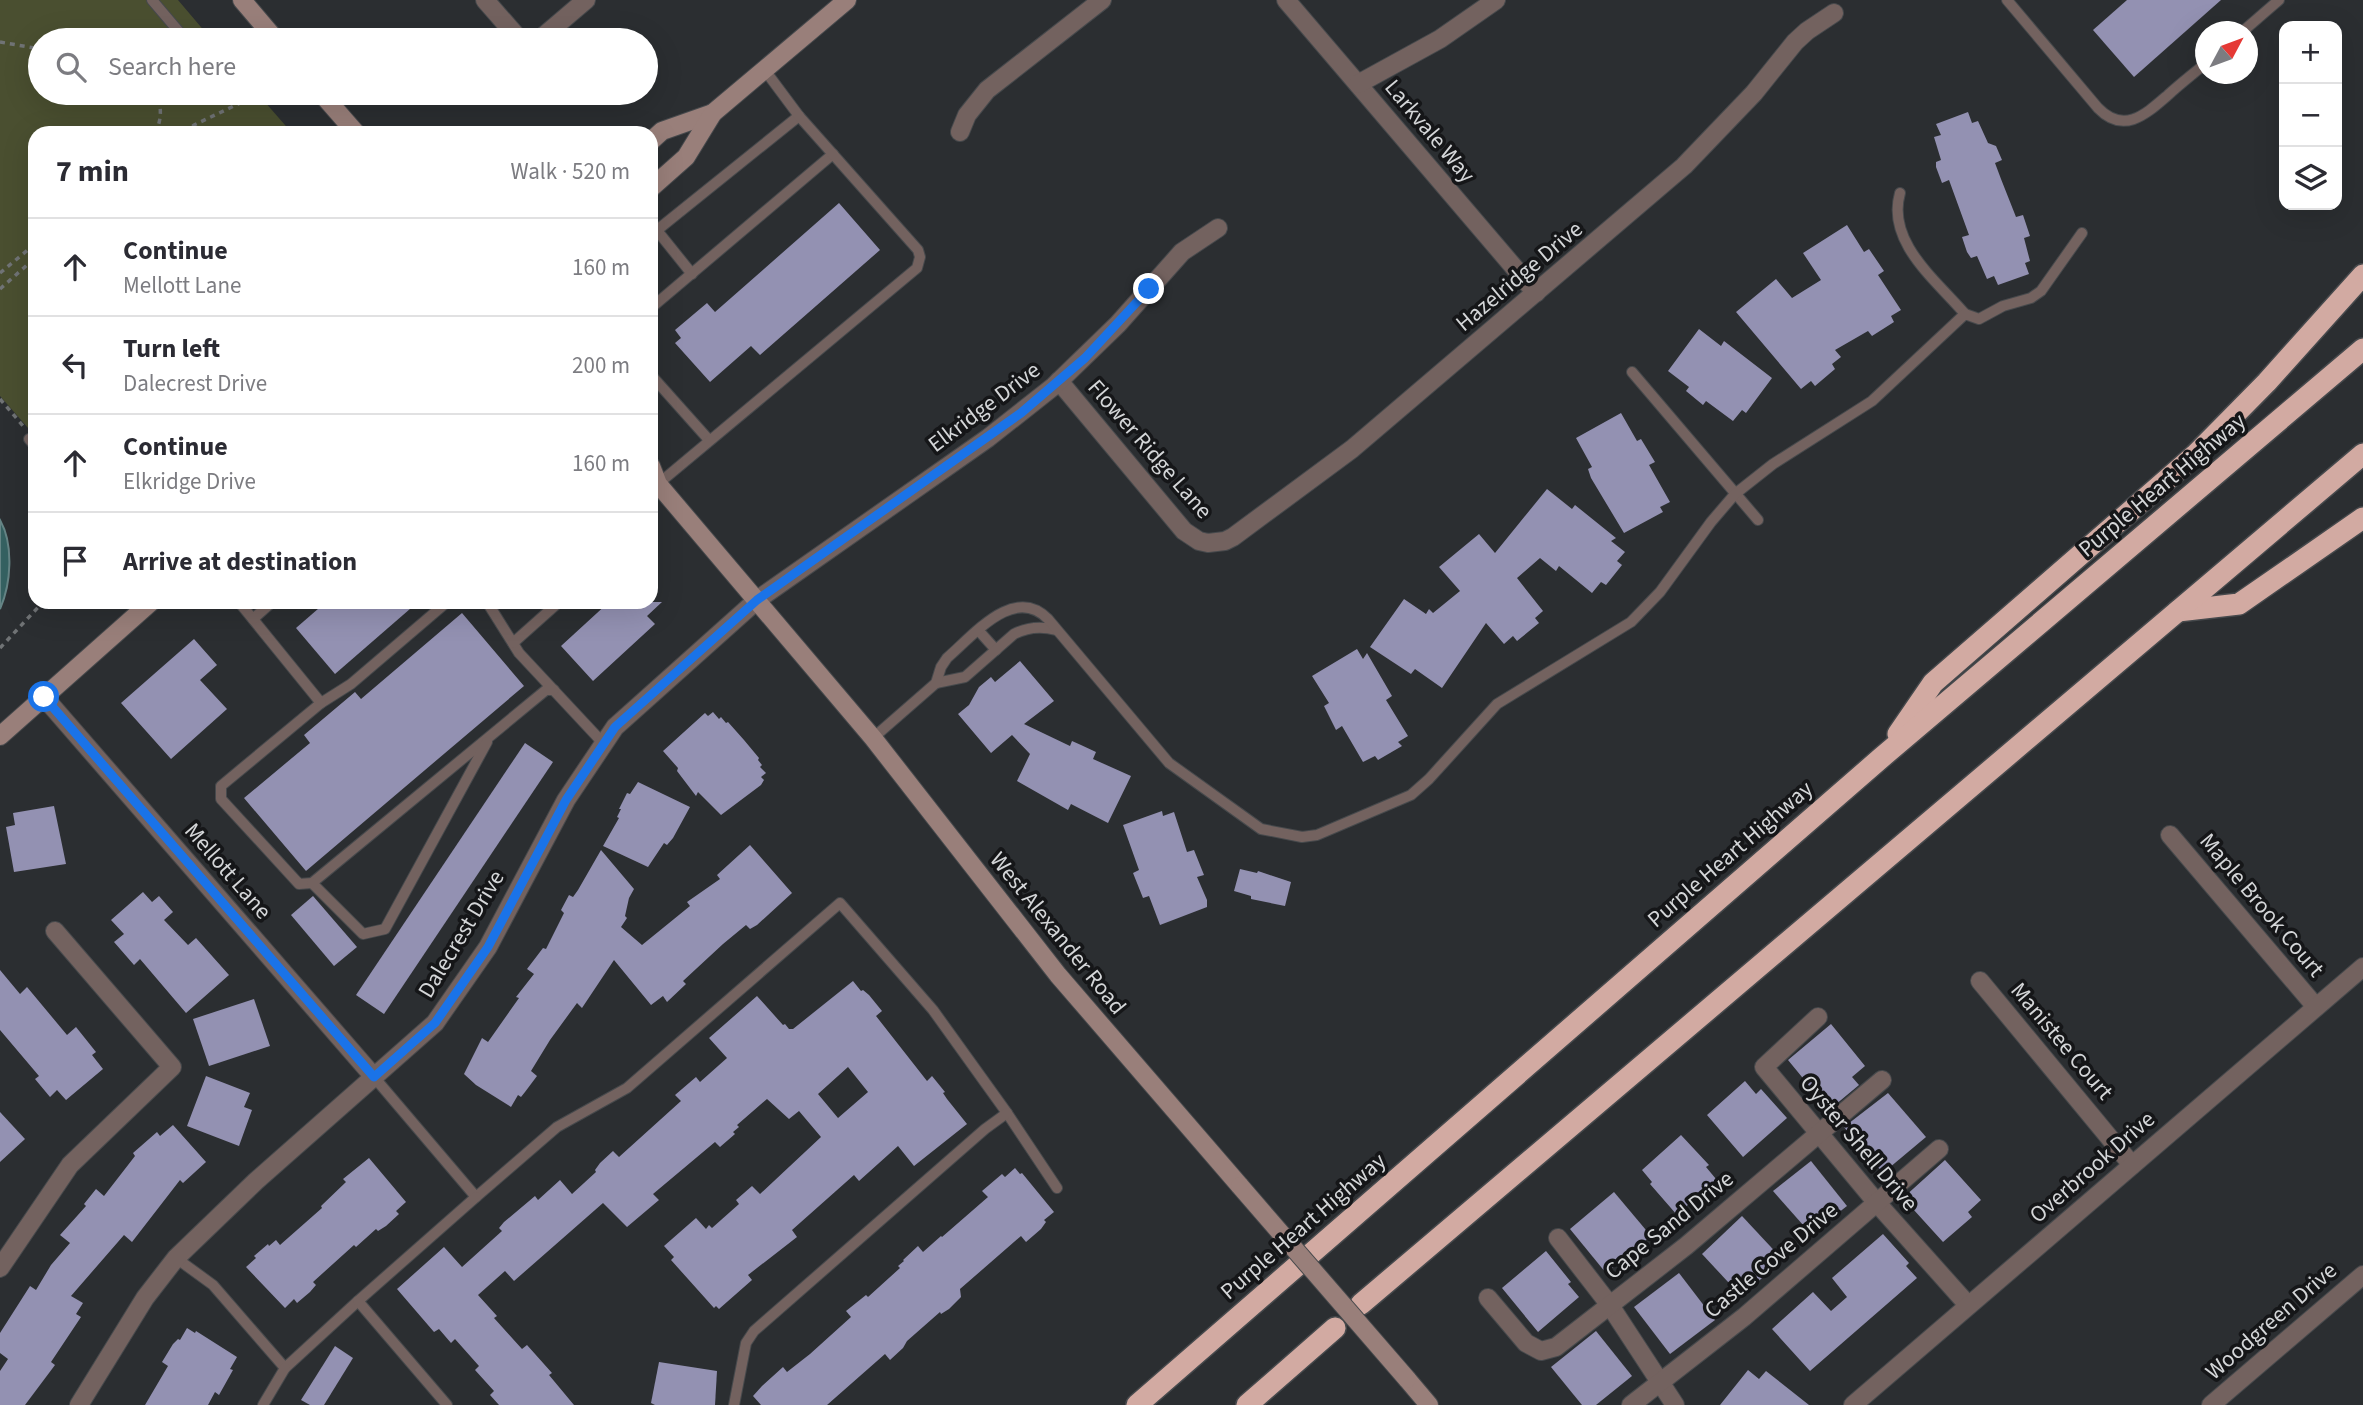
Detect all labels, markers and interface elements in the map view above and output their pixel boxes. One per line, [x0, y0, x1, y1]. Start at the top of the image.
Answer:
north arrow [2195, 21, 2258, 84]
map controls [2279, 21, 2342, 210]
button: + [2279, 21, 2342, 84]
search box [28, 28, 658, 105]
icon: search [52, 48, 90, 86]
text: Search here [108, 48, 236, 85]
street label: Larkvale Way [1377, 72, 1483, 190]
button: − [2279, 84, 2342, 147]
button: layers [2279, 147, 2342, 210]
text: 7 min [56, 150, 129, 193]
text: Walk · 520 m [511, 155, 630, 188]
street label: Hazelridge Drive [1448, 213, 1590, 339]
text: Continue [123, 232, 228, 269]
icon: ahead [56, 248, 94, 286]
text: 160 m [572, 251, 630, 284]
text: Mellott Lane [123, 269, 241, 302]
route end [1133, 273, 1164, 304]
text: Turn left [123, 330, 220, 367]
icon: left [56, 346, 94, 384]
text: 200 m [572, 349, 630, 382]
street label: Elkridge Drive [921, 354, 1047, 460]
text: Dalecrest Drive [123, 367, 267, 400]
street label: Flower Ridge Lane [1080, 372, 1220, 526]
street label: Purple Heart Highway [2071, 405, 2253, 565]
text: Continue [123, 428, 228, 465]
icon: ahead [56, 444, 94, 482]
text: 160 m [572, 447, 630, 480]
text: Elkridge Drive [123, 465, 256, 498]
icon: arrive [56, 542, 94, 580]
text: Arrive at destination [123, 543, 357, 580]
route start [28, 681, 59, 712]
street label: Purple Heart Highway [1640, 773, 1820, 935]
street label: Mellott Lane [177, 816, 279, 926]
street label: Maple Brook Court [2192, 826, 2332, 984]
street label: West Alexander Road [982, 845, 1134, 1021]
street label: Dalecrest Drive [410, 864, 512, 1004]
street label: Manistee Court [2003, 975, 2121, 1107]
street label: Oyster Shell Drive [1792, 1068, 1926, 1218]
street label: Overbrook Drive [2022, 1103, 2162, 1231]
street label: Purple Heart Highway [1213, 1145, 1393, 1307]
street label: Cape Sand Drive [1598, 1163, 1740, 1287]
street label: Castle Cove Drive [1697, 1194, 1845, 1326]
street label: Woodgreen Drive [2198, 1254, 2344, 1388]

